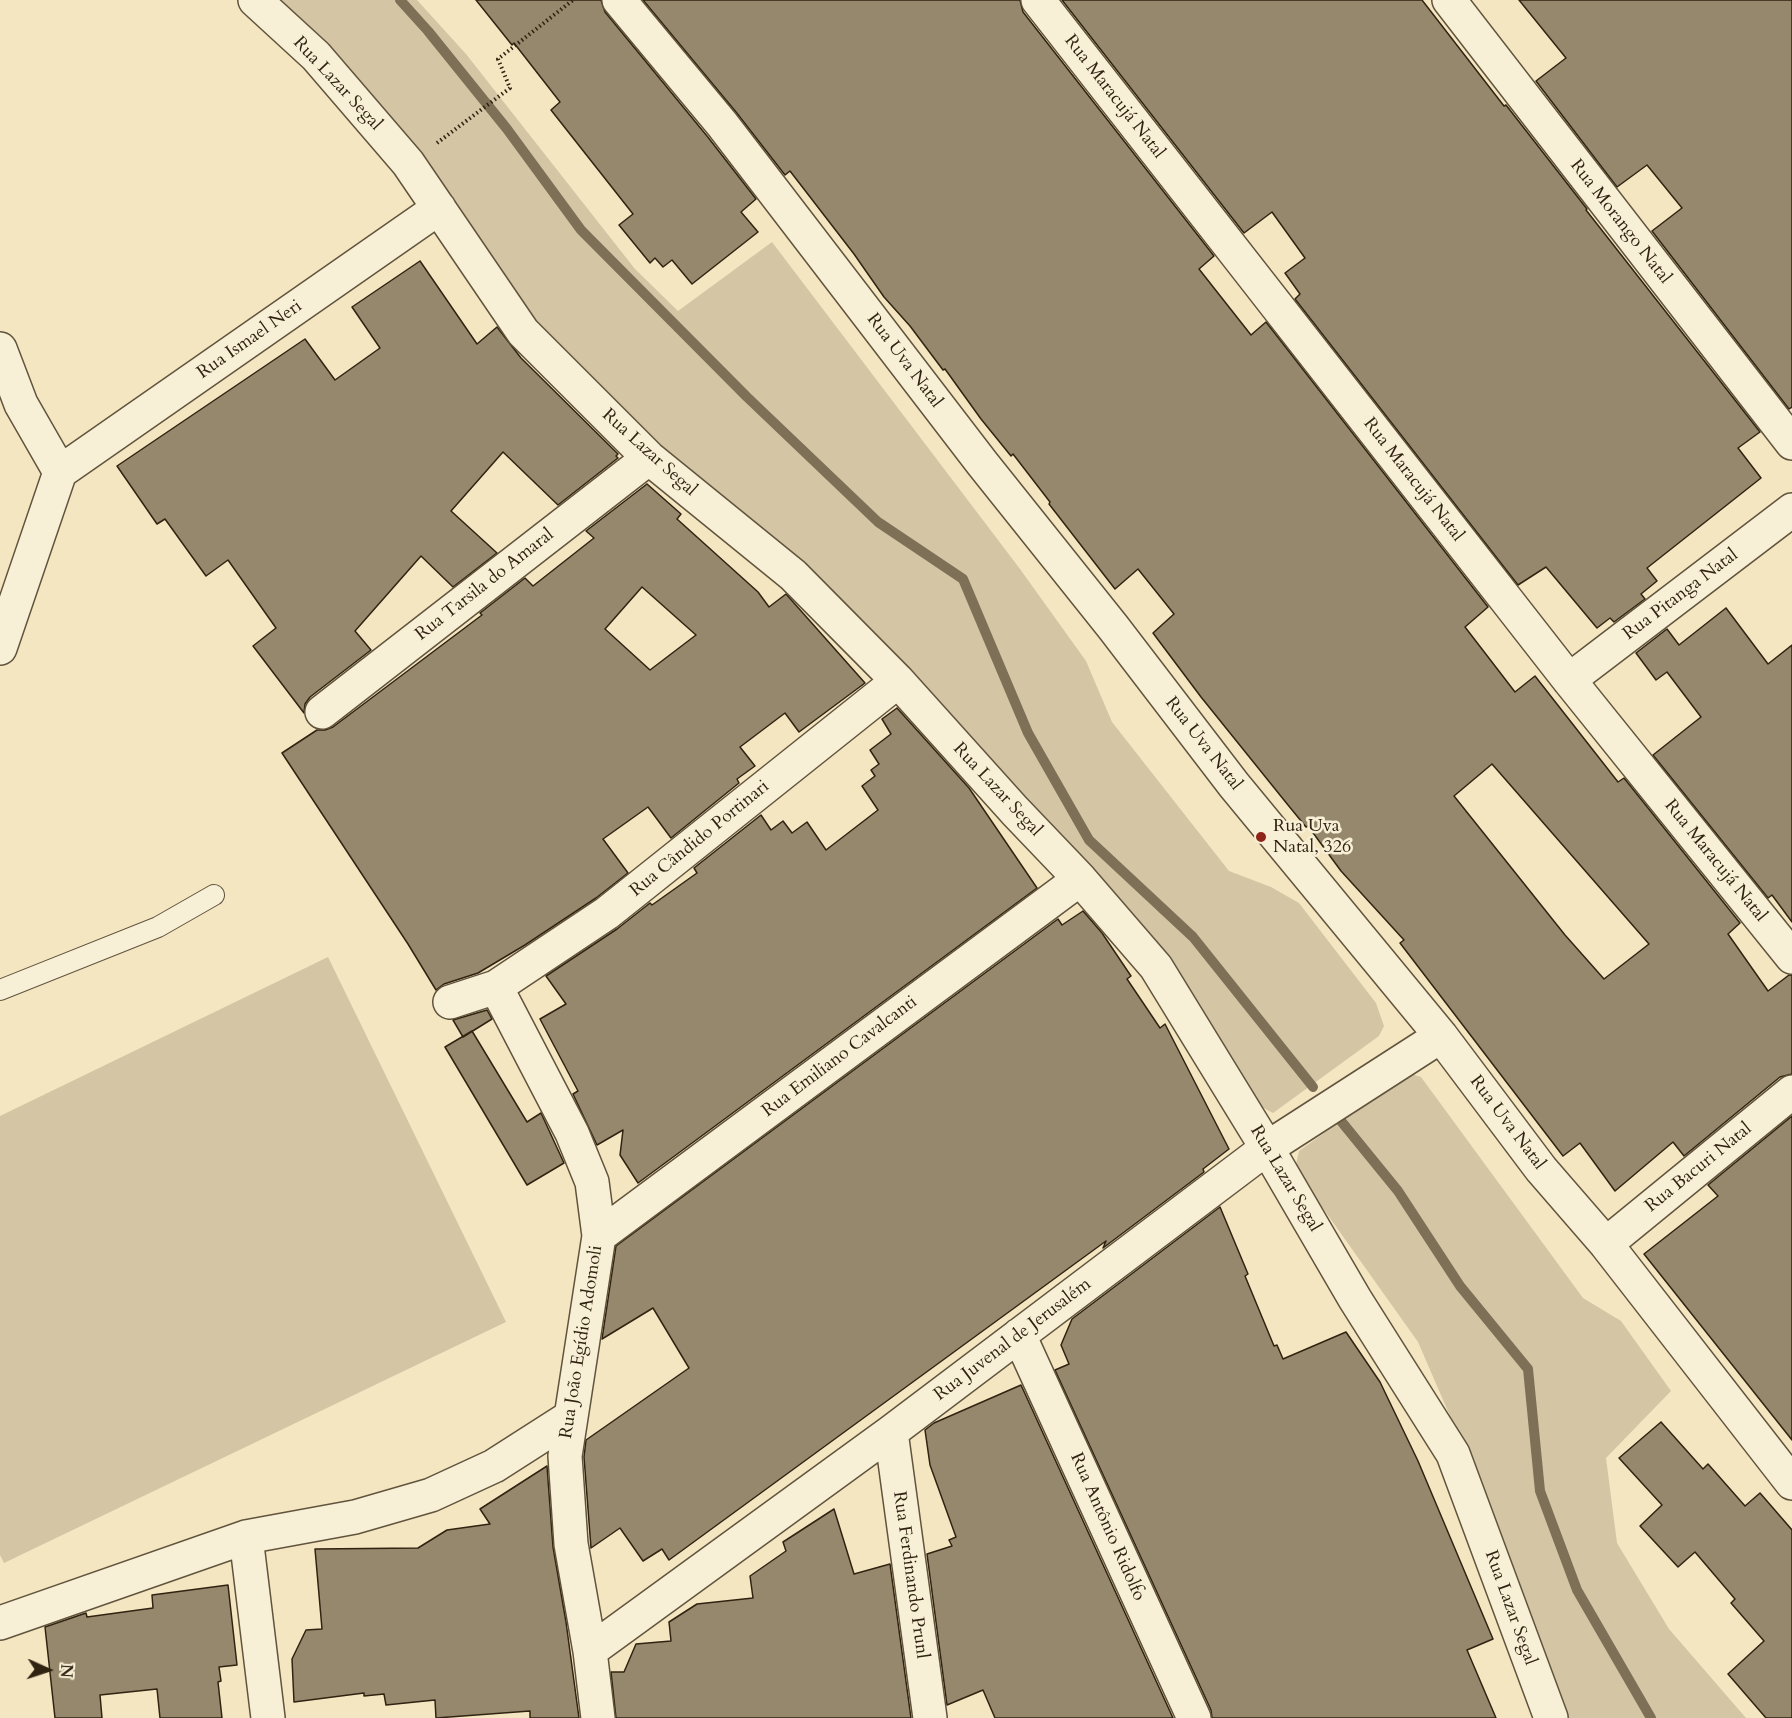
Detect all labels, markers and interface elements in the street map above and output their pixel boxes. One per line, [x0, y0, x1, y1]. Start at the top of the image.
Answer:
street label: Rua Maracujá Natal [1059, 31, 1169, 163]
street label: Rua Lazar Segal [288, 33, 386, 135]
street label: Rua Morango Natal [1565, 155, 1675, 289]
street label: Rua Ismael Neri [193, 296, 307, 384]
street label: Rua Uva Natal [862, 310, 946, 412]
street label: Rua Lazar Segal [597, 405, 701, 501]
street label: Rua Maracujá Natal [1358, 414, 1468, 546]
street label: Rua Tarsila do Amaral [412, 524, 558, 646]
street label: Rua Pitanga Natal [1619, 545, 1743, 645]
street label: Rua Uva Natal [1160, 693, 1246, 795]
street label: Rua Lazar Segal [948, 739, 1046, 841]
street label: Rua Cândido Portinari [626, 776, 774, 902]
street label: Rua Maracujá Natal [1659, 796, 1771, 926]
place label: Rua Uva Natal, 326 [1273, 816, 1351, 858]
marker: Rua Uva Natal, 326 [1254, 830, 1268, 844]
street label: Rua Emiliano Cavalcanti [758, 992, 922, 1122]
street label: Rua Uva Natal [1465, 1072, 1549, 1174]
street label: Rua Bacuri Natal [1641, 1118, 1757, 1218]
street label: Rua Lazar Segal [1245, 1122, 1325, 1236]
street label: Rua João Egídio Adomoli [556, 1244, 608, 1440]
street label: Rua Juvenal de Jerusalém [930, 1274, 1096, 1406]
street label: Rua Antônio Ridolfo [1065, 1450, 1149, 1604]
street label: Rua Ferdinando Prunl [888, 1490, 932, 1660]
street label: Rua Lazar Segal [1479, 1548, 1541, 1668]
north arrow [18, 1640, 78, 1700]
text: N [55, 1663, 77, 1678]

